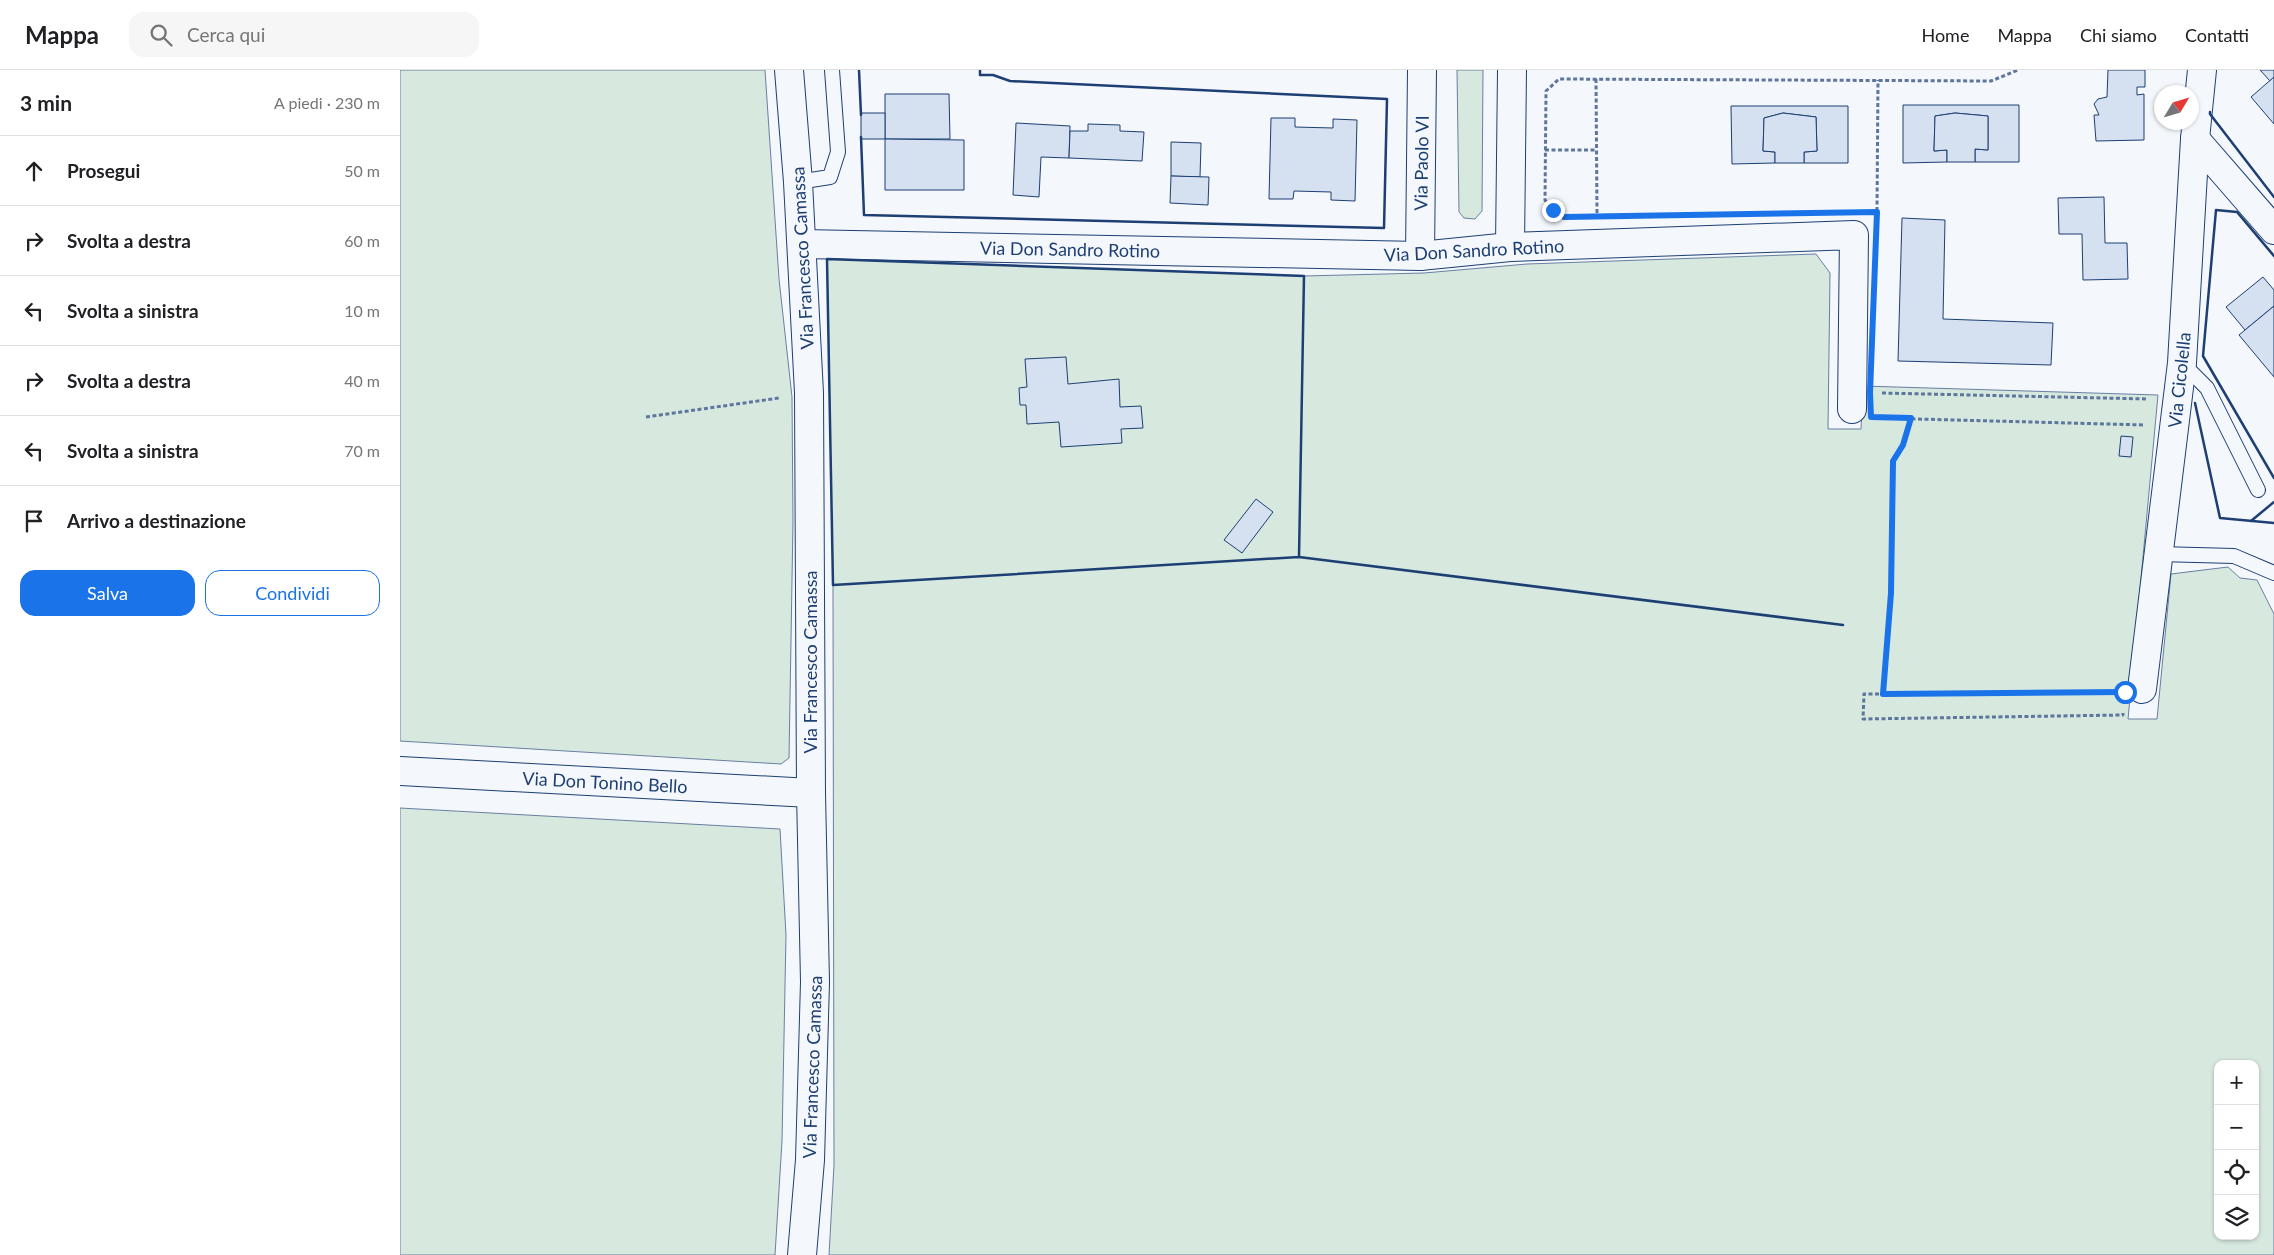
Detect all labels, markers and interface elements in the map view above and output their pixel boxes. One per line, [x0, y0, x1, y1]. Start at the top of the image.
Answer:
search box [129, 12, 479, 57]
text: Mappa [25, 20, 99, 49]
icon: search [147, 21, 175, 49]
text: Cerca qui [187, 23, 265, 46]
text: Home [1921, 24, 1969, 46]
text: Mappa [1997, 24, 2052, 46]
text: Chi siamo [2080, 24, 2157, 46]
text: Contatti [2185, 24, 2249, 46]
north arrow [2154, 85, 2199, 130]
text: 3 min [20, 90, 72, 115]
text: A piedi · 230 m [274, 93, 380, 112]
street label: Via Paolo VI [1409, 115, 1433, 211]
icon: ahead [20, 157, 48, 185]
text: Prosegui [67, 159, 140, 182]
text: 50 m [344, 161, 380, 180]
street label: Via Francesco Camassa [786, 166, 818, 350]
route end [1542, 199, 1565, 222]
icon: right [20, 227, 48, 255]
text: Svolta a destra [67, 229, 191, 252]
text: 60 m [344, 231, 380, 250]
street label: Via Don Sandro Rotino [1383, 234, 1565, 266]
street label: Via Don Sandro Rotino [980, 236, 1160, 262]
icon: left [20, 297, 48, 325]
text: Svolta a sinistra [67, 299, 199, 322]
text: 10 m [344, 301, 380, 320]
street label: Via Cicolella [2163, 331, 2195, 429]
icon: right [20, 367, 48, 395]
text: Svolta a destra [67, 369, 191, 392]
text: 40 m [344, 371, 380, 390]
icon: left [20, 437, 48, 465]
text: Svolta a sinistra [67, 439, 199, 462]
text: 70 m [344, 441, 380, 460]
icon: arrive [20, 507, 48, 535]
text: Arrivo a destinazione [67, 509, 246, 532]
button: Salva [20, 570, 195, 616]
button: Condividi [205, 570, 380, 616]
street label: Via Francesco Camassa [799, 570, 821, 754]
route start [2114, 681, 2137, 704]
street label: Via Don Tonino Bello [522, 767, 688, 797]
street label: Via Francesco Camassa [798, 975, 826, 1159]
map controls [2214, 1060, 2259, 1240]
button: + [2214, 1060, 2259, 1105]
button: − [2214, 1105, 2259, 1150]
button: locate [2214, 1150, 2259, 1195]
button: layers [2214, 1195, 2259, 1240]

